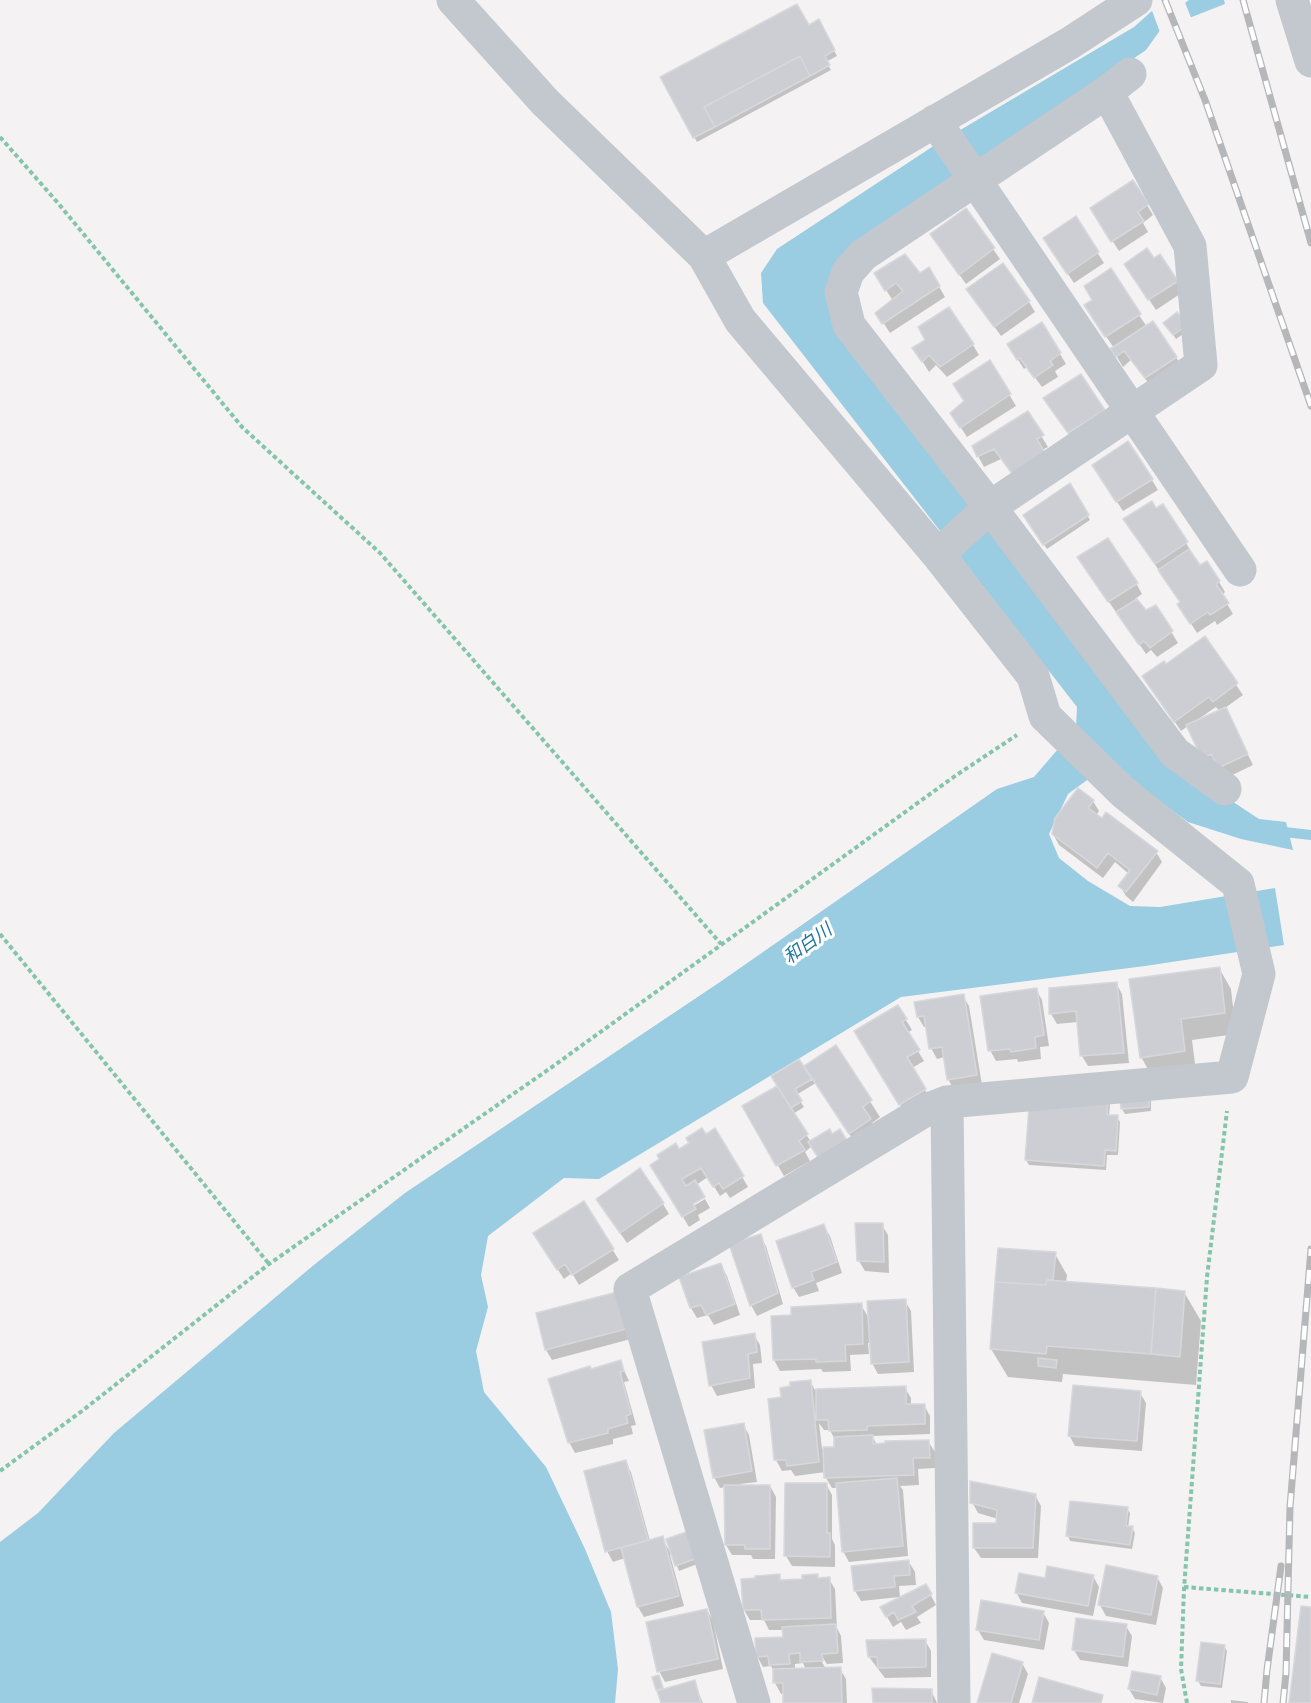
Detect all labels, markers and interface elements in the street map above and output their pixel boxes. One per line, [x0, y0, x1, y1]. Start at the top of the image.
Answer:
water label: 和白川 [780, 919, 836, 969]

